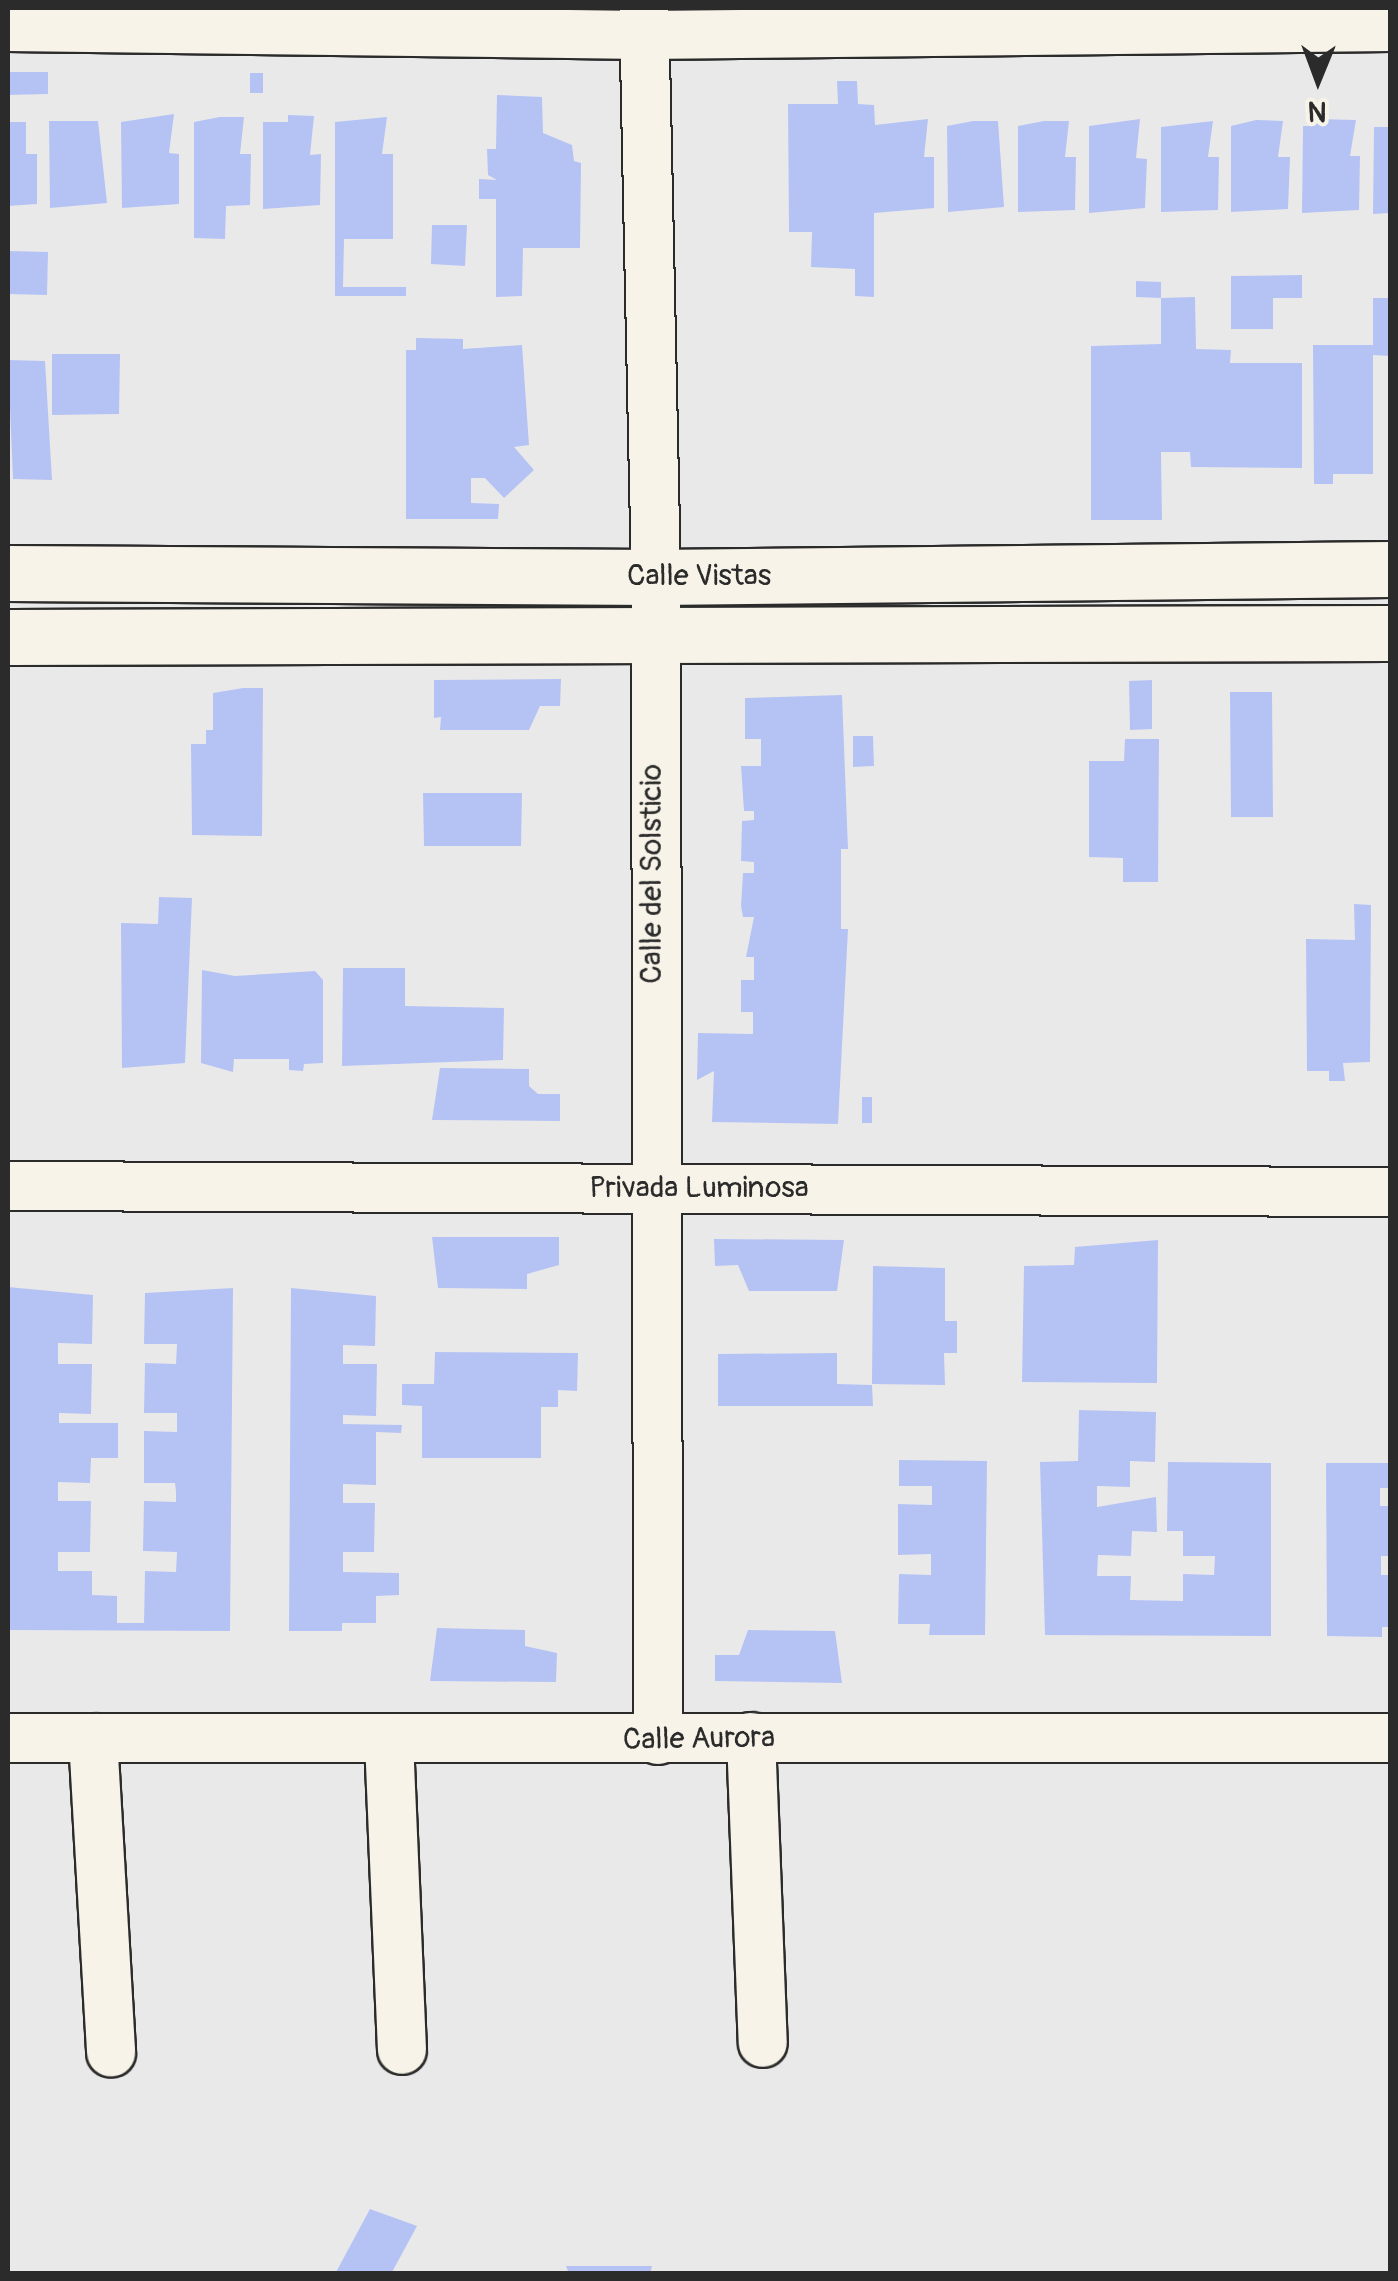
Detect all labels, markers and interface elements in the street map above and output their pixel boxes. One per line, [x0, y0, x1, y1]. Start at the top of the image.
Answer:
north arrow [1268, 30, 1368, 130]
text: N [1308, 93, 1327, 128]
street label: Calle Vistas [627, 558, 771, 594]
street label: Calle del Solsticio [634, 764, 670, 984]
street label: Privada Luminosa [589, 1170, 809, 1206]
street label: Calle Aurora [623, 1720, 775, 1758]

